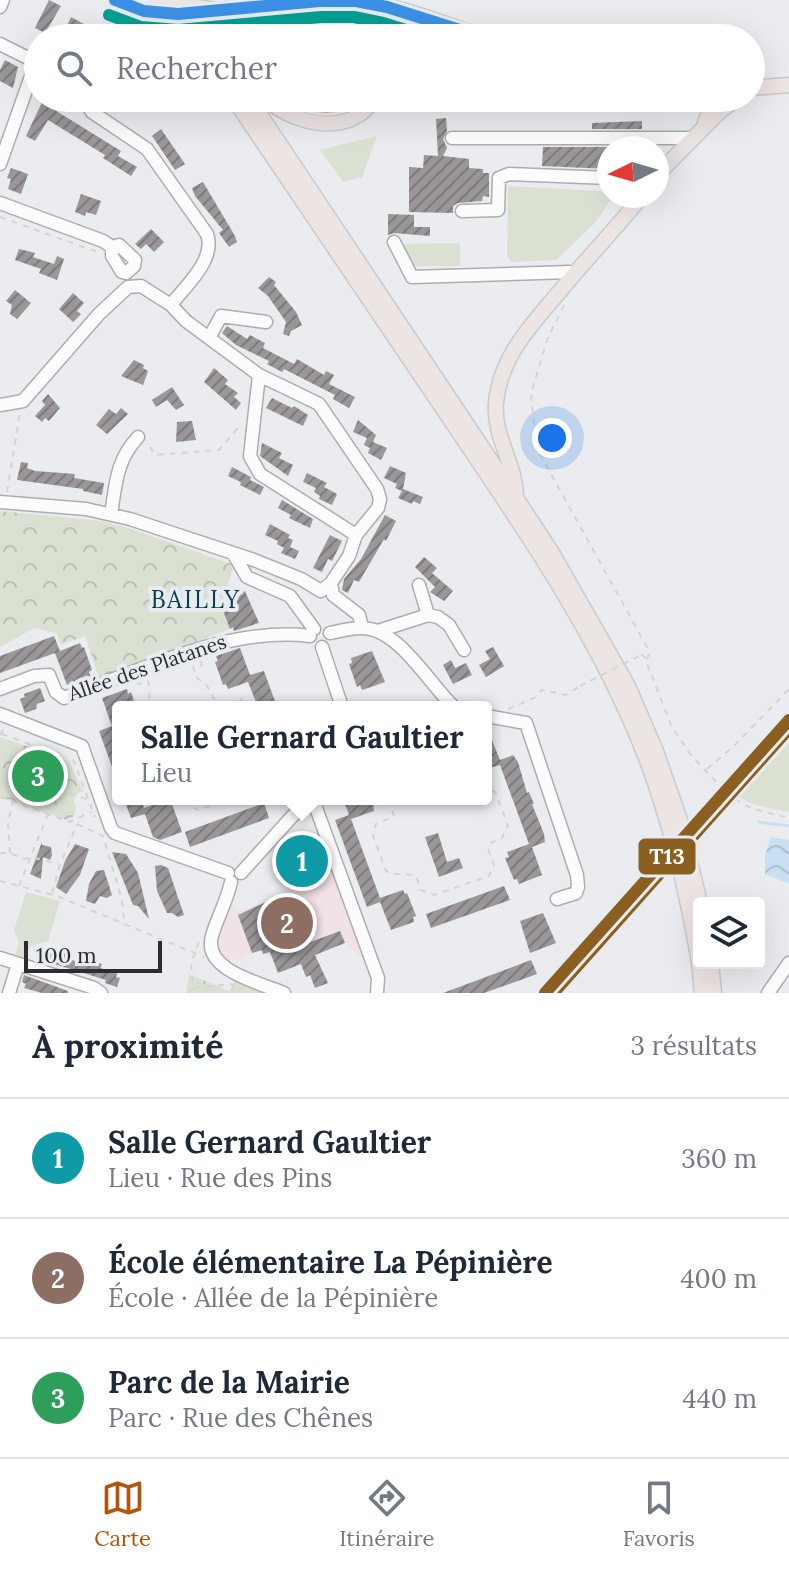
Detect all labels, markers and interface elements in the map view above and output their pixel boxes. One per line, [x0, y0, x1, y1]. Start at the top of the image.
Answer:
search box [24, 24, 765, 112]
icon: search [52, 46, 96, 90]
text: Rechercher [116, 49, 277, 87]
north arrow [597, 136, 669, 208]
your location [532, 418, 572, 458]
district label: BAILLY [151, 584, 241, 615]
street label: Allée des Platanes [64, 628, 229, 706]
popup [112, 701, 492, 805]
text: Salle Gernard Gaultier [140, 718, 464, 756]
pin: 3 [12, 746, 64, 806]
text: Lieu [140, 756, 192, 789]
pin: 1 [276, 831, 328, 891]
line badge: T13 [637, 837, 697, 876]
text: T13 [649, 842, 685, 870]
pin: 2 [261, 893, 313, 953]
map controls [693, 897, 765, 969]
button: layers [693, 897, 765, 969]
scale bar [24, 937, 162, 973]
text: 100 m [36, 941, 97, 969]
text: À proximité [32, 1024, 223, 1067]
text: 3 résultats [630, 1029, 757, 1062]
text: Salle Gernard Gaultier [108, 1123, 431, 1161]
text: 1 [53, 1142, 63, 1175]
text: 360 m [681, 1142, 757, 1175]
text: Lieu · Rue des Pins [108, 1161, 332, 1194]
text: École élémentaire La Pépinière [108, 1243, 553, 1281]
text: 2 [51, 1262, 65, 1295]
text: 400 m [681, 1262, 757, 1295]
text: École · Allée de la Pépinière [108, 1281, 438, 1314]
text: Parc de la Mairie [108, 1363, 350, 1401]
text: 3 [51, 1382, 65, 1415]
text: 440 m [683, 1382, 757, 1415]
text: Parc · Rue des Chênes [108, 1401, 373, 1434]
tab: Carte [94, 1476, 151, 1552]
tab: Itinéraire [339, 1476, 434, 1552]
tab: Favoris [623, 1476, 695, 1552]

